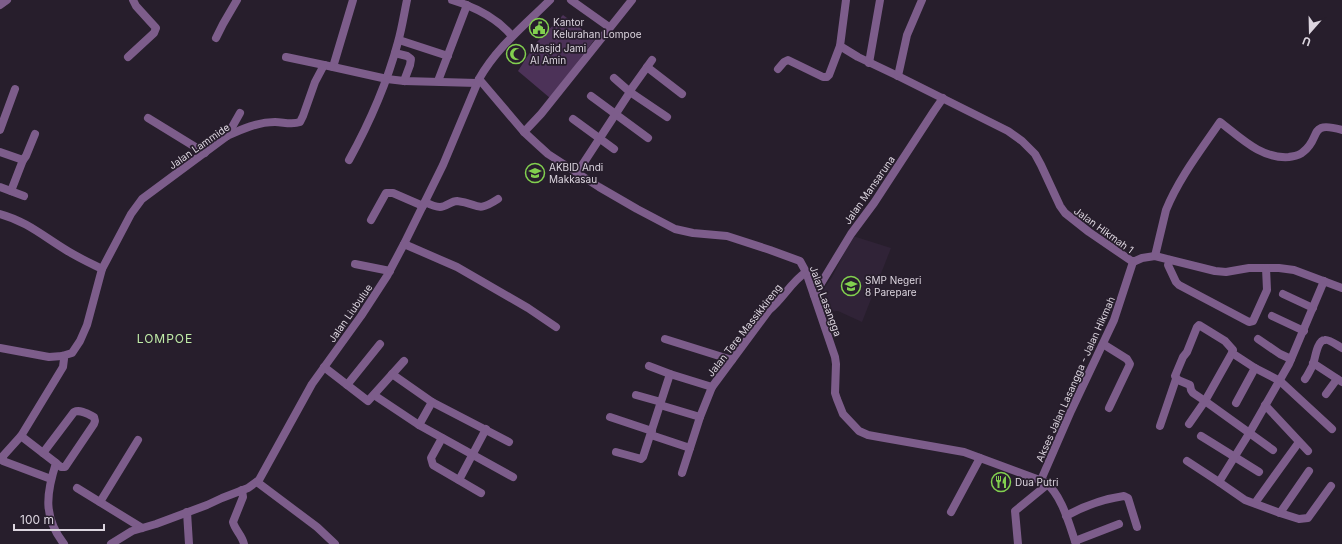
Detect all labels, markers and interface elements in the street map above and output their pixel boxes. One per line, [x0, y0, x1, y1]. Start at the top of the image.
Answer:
north arrow [1290, 12, 1330, 52]
place label: Kantor Kelurahan Lompoe [553, 16, 642, 40]
public building icon: Kantor Kelurahan Lompoe [528, 17, 550, 39]
text: U [1300, 33, 1313, 49]
place label: Masjid Jami Al Amin [530, 42, 586, 66]
mosque icon: Masjid Jami Al Amin [505, 43, 527, 65]
street label: Jalan Lammide [166, 121, 232, 171]
street label: Jalan Mansaruna [841, 153, 897, 227]
place label: AKBID Andi Makkasau [549, 161, 603, 185]
school or university icon: AKBID Andi Makkasau [524, 162, 546, 184]
street label: Jalan Hikmah 1 [1072, 204, 1136, 256]
street label: Jalan Lasangga [808, 264, 844, 338]
place label: SMP Negeri 8 Parepare [865, 274, 921, 298]
school or university icon: SMP Negeri 8 Parepare [840, 275, 862, 297]
street label: Jalan Liubulue [326, 281, 375, 344]
street label: Jalan Tere Massikkireng [704, 281, 784, 379]
street label: Akses Jalan Lasangga - Jalan Hikmah [1033, 294, 1117, 463]
district label: LOMPOE [137, 331, 193, 346]
restaurant icon: Dua Putri [990, 471, 1012, 493]
place label: Dua Putri [1015, 476, 1058, 488]
scale bar [14, 506, 104, 532]
text: 100 m [20, 512, 54, 527]

